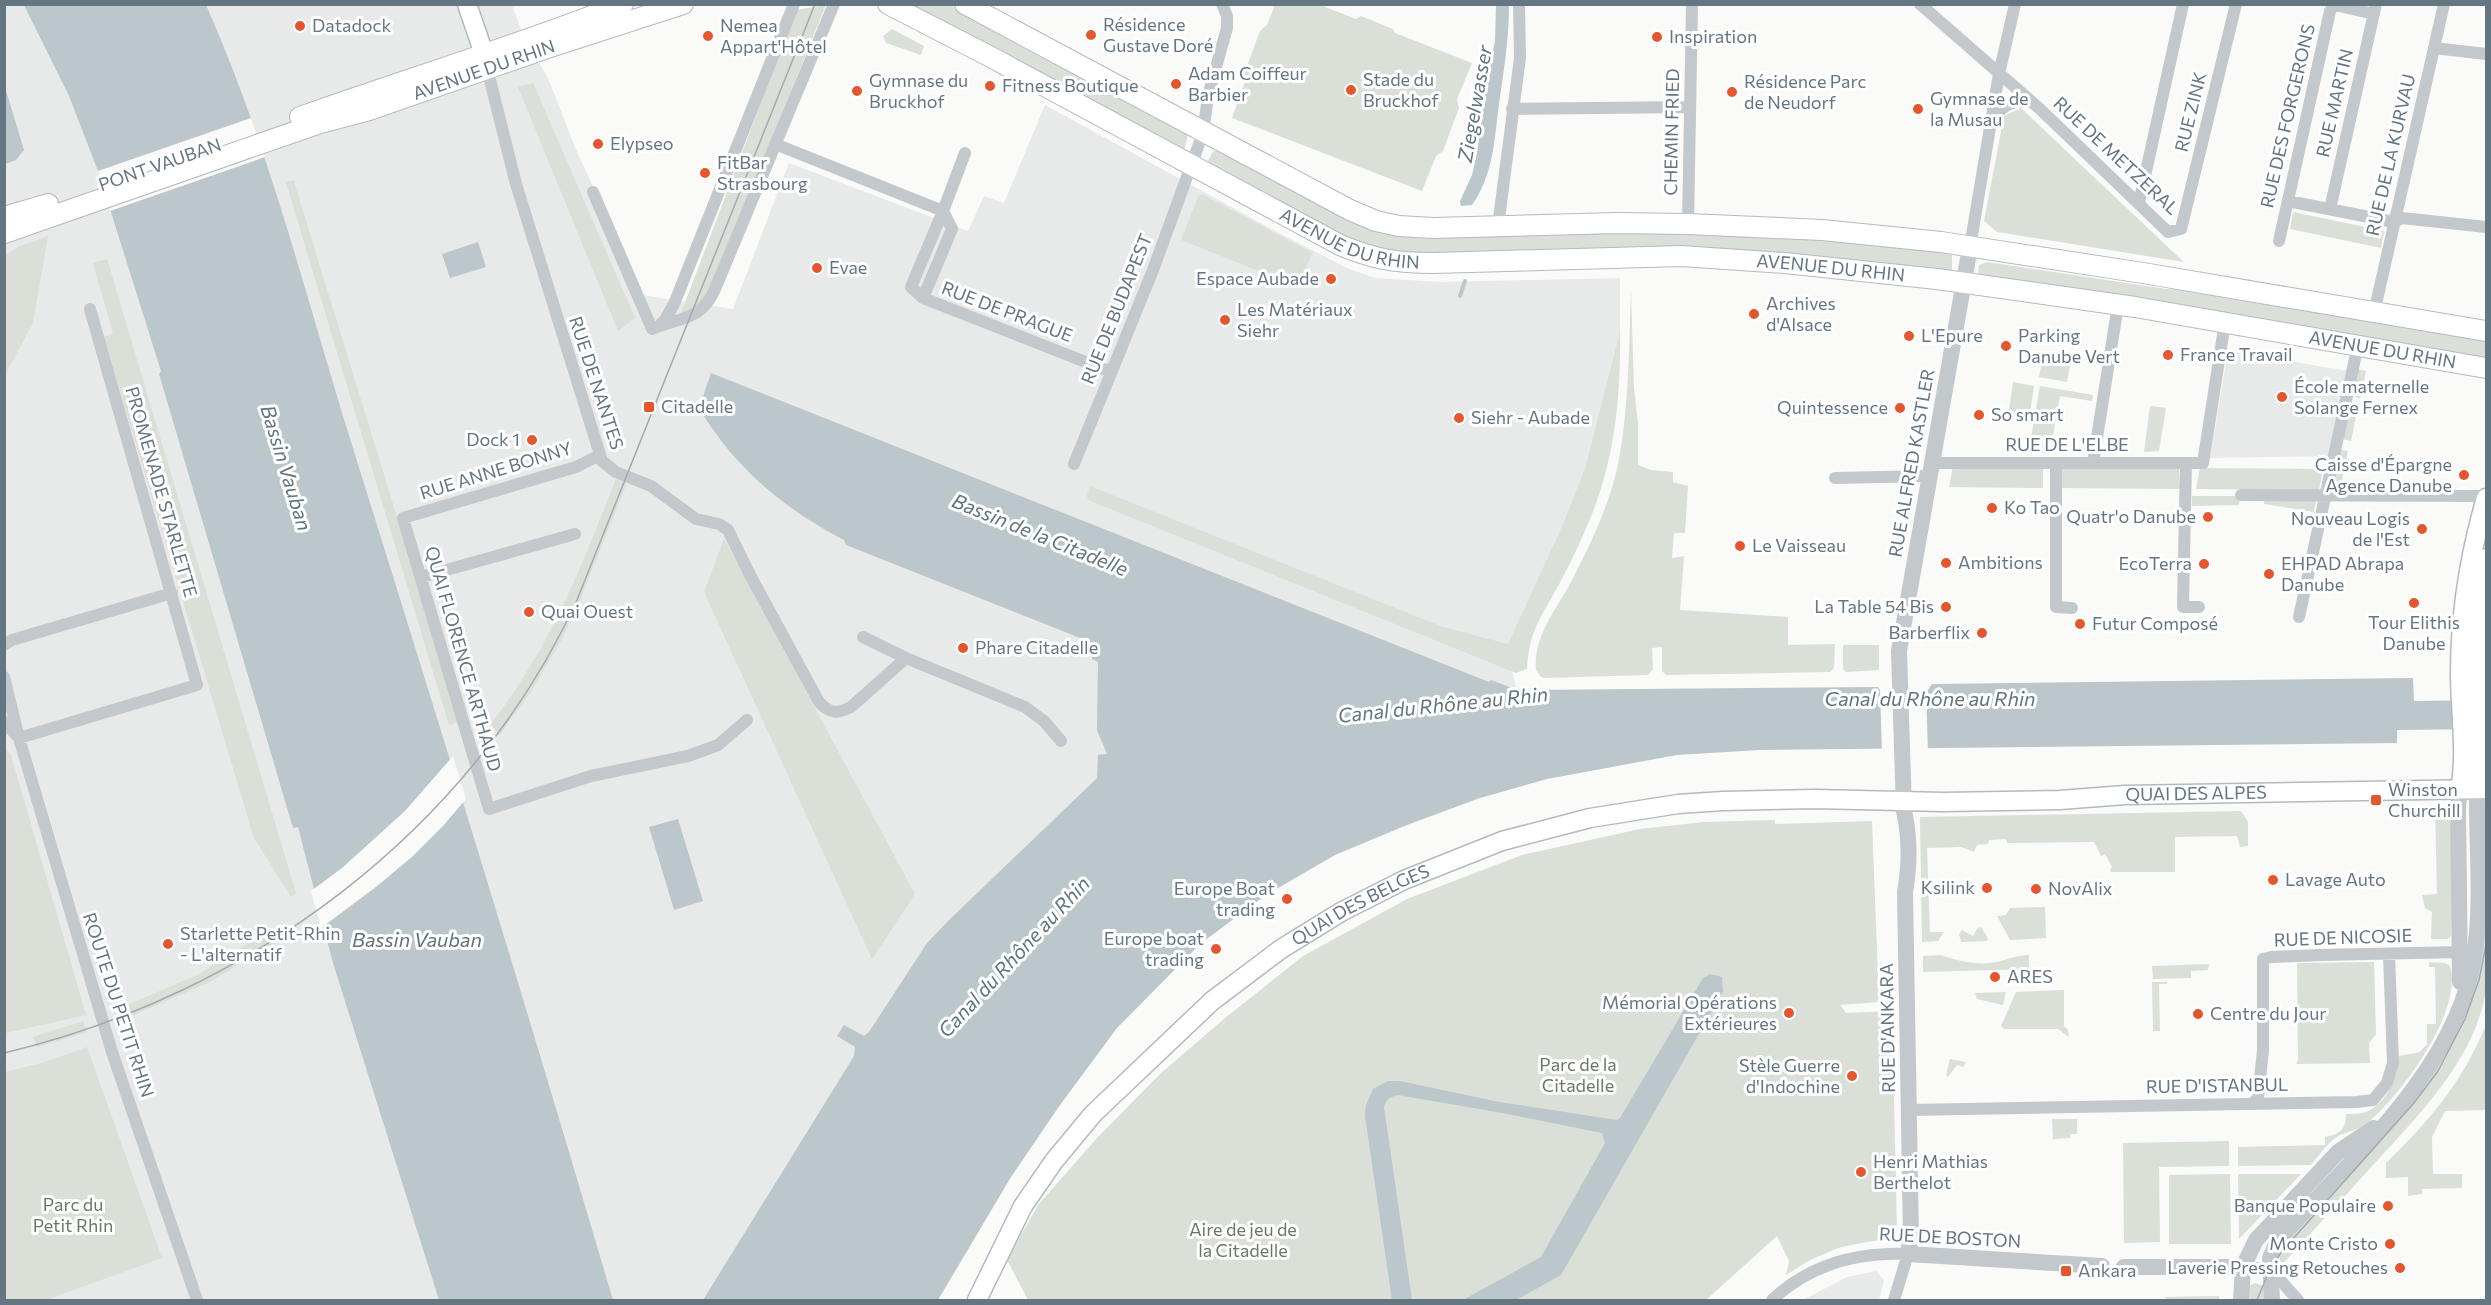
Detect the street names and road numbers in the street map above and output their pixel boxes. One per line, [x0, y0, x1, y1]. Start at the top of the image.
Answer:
street label: RUE DES FORGERONS [2255, 22, 2319, 210]
street label: AVENUE DU RHIN [410, 34, 557, 104]
street label: RUE MARTIN [2311, 46, 2357, 159]
street label: CHEMIN FRIED [1659, 68, 1683, 196]
street label: RUE ZINK [2169, 69, 2211, 154]
street label: RUE DE LA KURVAU [2361, 72, 2419, 238]
street label: RUE DE METZERAL [2049, 92, 2184, 219]
street label: PONT VAUBAN [95, 133, 224, 195]
street label: AVENUE DU RHIN [1276, 203, 1420, 273]
street label: RUE DE BUDAPEST [1076, 230, 1156, 387]
street label: AVENUE DU RHIN [1756, 249, 1906, 286]
street label: RUE DE PRAGUE [939, 276, 1076, 346]
street label: RUE DE NANTES [565, 313, 629, 452]
street label: AVENUE DU RHIN [2307, 325, 2458, 373]
street label: RUE ALFRED KASTLER [1884, 367, 1938, 559]
street label: PROMENADE STARLETTE [121, 384, 203, 600]
street label: RUE DE L'ELBE [2005, 433, 2129, 455]
street label: RUE ANNE BONNY [417, 436, 575, 504]
street label: QUAI FLORENCE ARTHAUD [421, 543, 507, 774]
street label: QUAI DES ALPES [2125, 781, 2267, 805]
street label: QUAI DES BELGES [1287, 859, 1432, 950]
street label: ROUTE DU PETIT RHIN [79, 910, 159, 1100]
street label: RUE DE NICOSIE [2273, 924, 2412, 950]
street label: RUE D'ANKARA [1875, 963, 1899, 1093]
street label: RUE D'ISTANBUL [2146, 1073, 2288, 1097]
street label: RUE DE BOSTON [1878, 1222, 2022, 1252]

